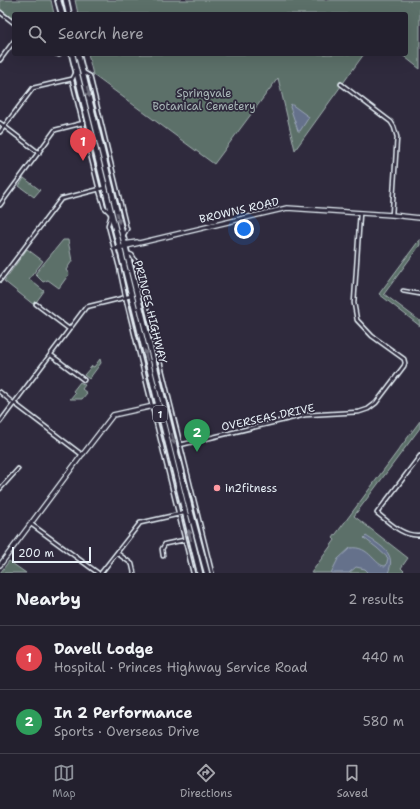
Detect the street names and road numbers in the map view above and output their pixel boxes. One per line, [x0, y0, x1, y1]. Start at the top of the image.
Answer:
street label: BROWNS ROAD [198, 194, 280, 227]
street label: PRINCES HIGHWAY [130, 259, 171, 366]
street label: OVERSEAS DRIVE [220, 400, 316, 435]
road number: 1 [153, 406, 167, 422]

